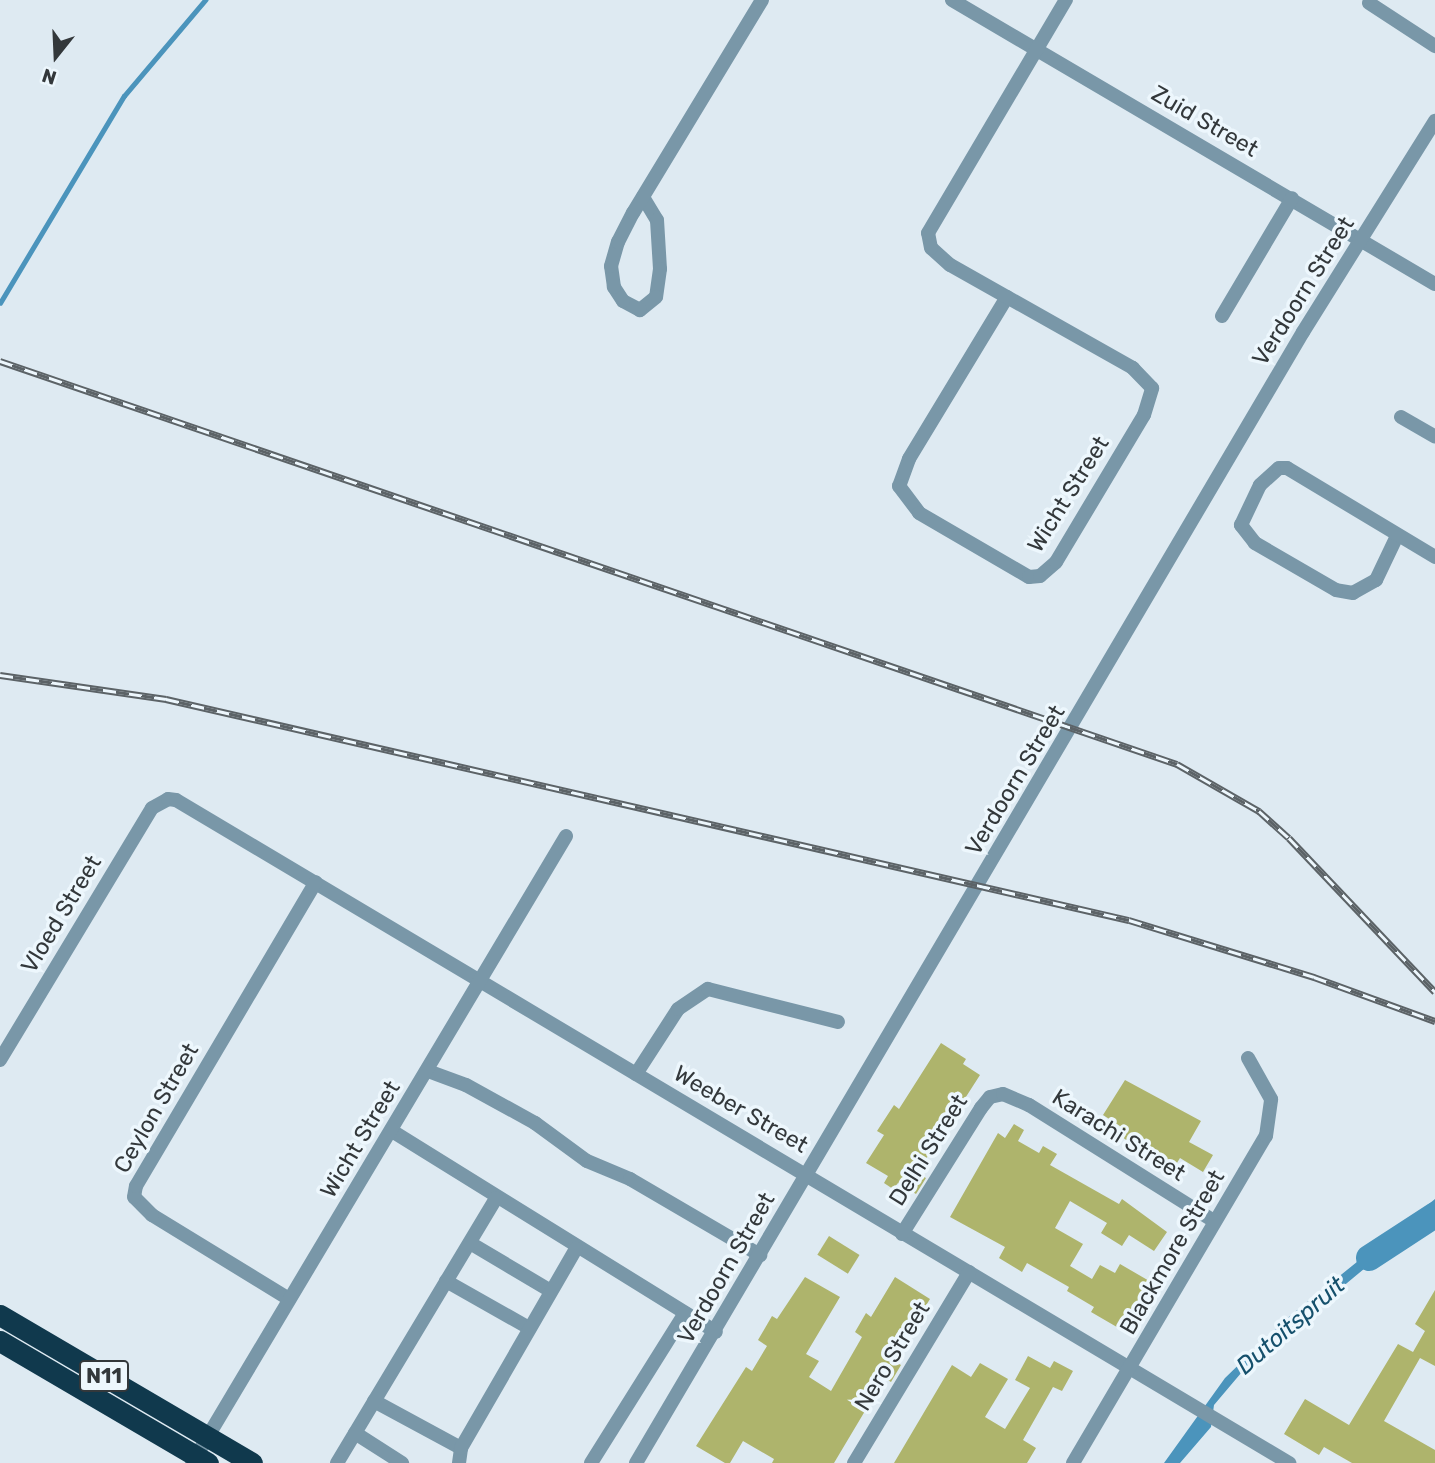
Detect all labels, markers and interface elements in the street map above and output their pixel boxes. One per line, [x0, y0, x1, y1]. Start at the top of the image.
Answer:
north arrow [21, 21, 91, 91]
text: N [39, 63, 59, 89]
street label: Zuid Street [1147, 79, 1263, 163]
street label: Verdoorn Street [1246, 212, 1360, 370]
street label: Wicht Street [1021, 431, 1115, 557]
street label: Verdoorn Street [959, 700, 1071, 860]
street label: Vloed Street [15, 850, 107, 978]
street label: Ceylon Street [108, 1038, 204, 1178]
street label: Weeber Street [669, 1059, 813, 1159]
street label: Wicht Street [314, 1075, 406, 1203]
street label: Karachi Street [1047, 1083, 1191, 1187]
street label: Delhi Street [883, 1089, 973, 1211]
street label: Blackmore Street [1114, 1165, 1230, 1339]
street label: Verdoorn Street [672, 1187, 780, 1349]
water label: Dutoitspruit [1231, 1271, 1351, 1381]
street label: Nero Street [849, 1296, 935, 1416]
road number: N11 [78, 1358, 130, 1394]

